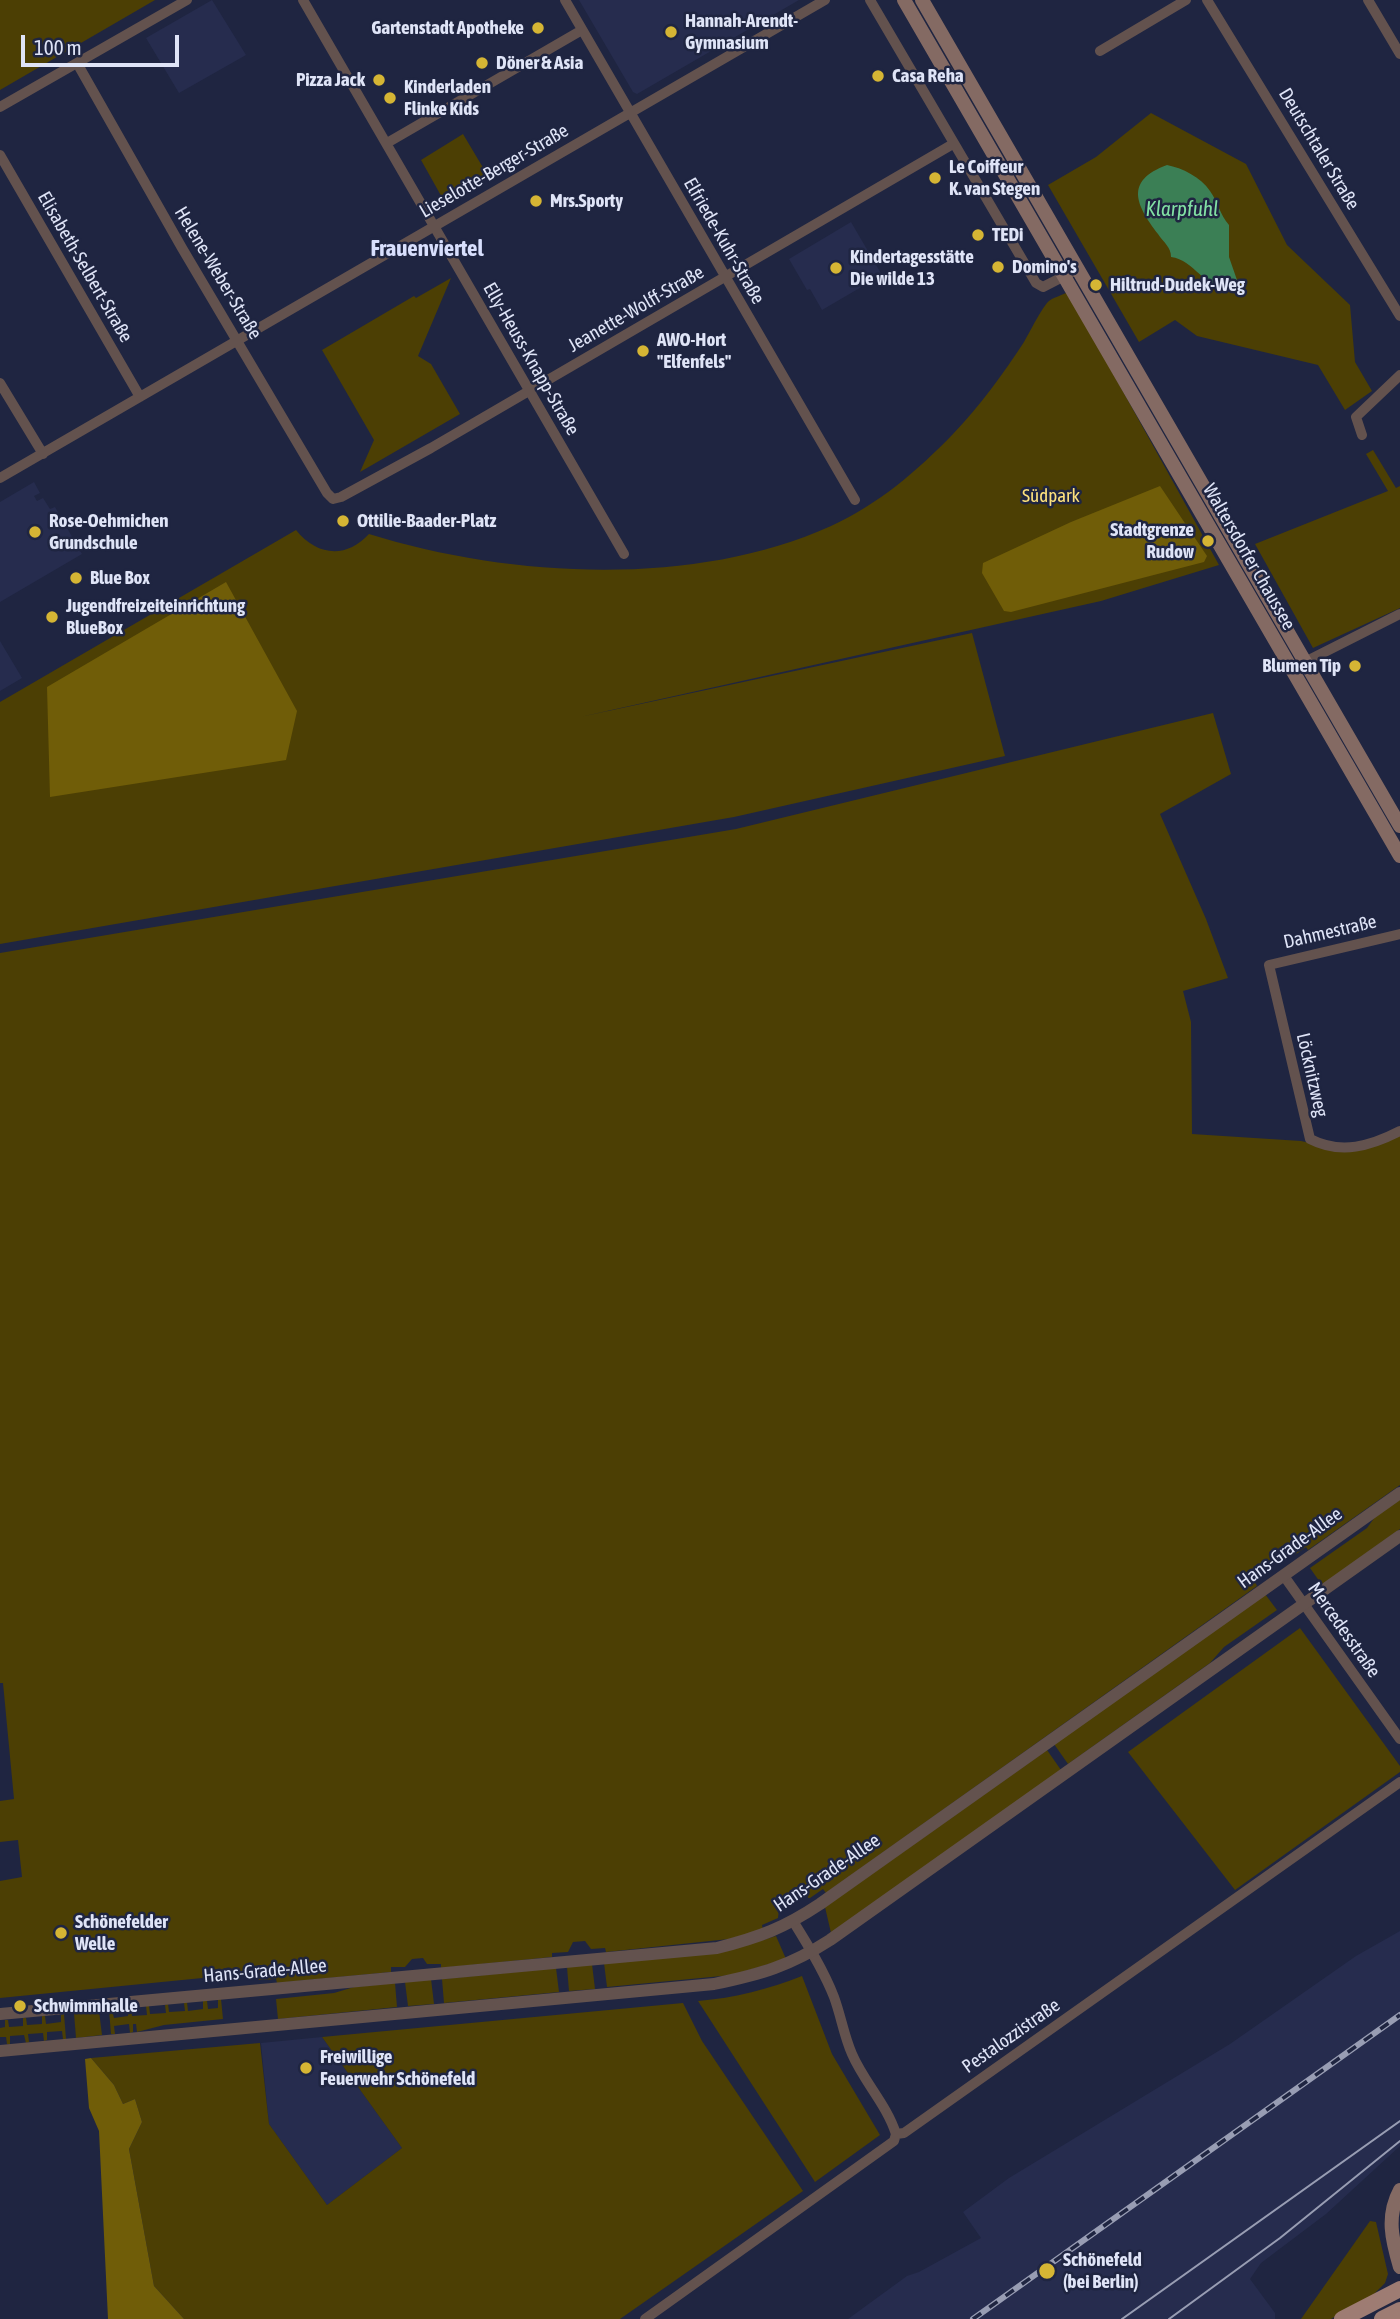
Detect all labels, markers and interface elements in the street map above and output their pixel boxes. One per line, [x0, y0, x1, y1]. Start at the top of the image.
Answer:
place label: Hannah-Arendt- Gymnasium [685, 10, 798, 54]
place label: Gartenstadt Apotheke [371, 17, 524, 39]
marker: Gartenstadt Apotheke [530, 20, 546, 36]
scale bar [24, 21, 182, 65]
marker: Hannah-Arendt- Gymnasium [663, 24, 679, 40]
text: 100 m [34, 35, 82, 59]
place label: Döner & Asia [496, 52, 583, 74]
marker: Döner & Asia [474, 55, 490, 71]
place label: Casa Reha [892, 65, 964, 87]
marker: Casa Reha [870, 68, 886, 84]
place label: Pizza Jack [296, 69, 365, 91]
marker: Pizza Jack [371, 72, 387, 88]
place label: Kinderladen Flinke Kids [404, 76, 491, 120]
street label: Deutschtaler Straße [1274, 84, 1364, 214]
marker: Kinderladen Flinke Kids [382, 90, 398, 106]
street label: Lieselotte-Berger-Straße [416, 119, 572, 223]
place label: Le Coiffeur K. van Stegen [949, 156, 1040, 200]
marker: Le Coiffeur K. van Stegen [927, 170, 943, 186]
street label: Elfriede-Kuhr-Straße [679, 174, 769, 308]
street label: Elisabeth-Selbert-Straße [33, 188, 137, 346]
place label: Mrs.Sporty [550, 190, 623, 212]
marker: Mrs.Sporty [528, 193, 544, 209]
water label: Klarpfuhl [1145, 196, 1219, 222]
street label: Helene-Weber-Straße [169, 203, 267, 343]
place label: TEDi [992, 224, 1023, 246]
marker: TEDi [970, 227, 986, 243]
district label: Frauenviertel [370, 235, 484, 263]
place label: Kindertagesstätte Die wilde 13 [850, 246, 974, 290]
place label: Domino's [1012, 256, 1077, 278]
marker: Domino's [990, 259, 1006, 275]
marker: Kindertagesstätte Die wilde 13 [828, 260, 844, 276]
street label: Jeanette-Wolff-Straße [564, 261, 708, 357]
place label: Hiltrud-Dudek-Weg [1110, 274, 1245, 296]
marker: Hiltrud-Dudek-Weg [1088, 277, 1104, 293]
street label: Elly-Heuss-Knapp-Straße [478, 278, 584, 440]
place label: AWO-Hort "Elfenfels" [657, 329, 731, 373]
marker: AWO-Hort "Elfenfels" [635, 343, 651, 359]
street label: Waltersdorfer Chaussee [1198, 480, 1300, 634]
park label: Südpark [1022, 485, 1080, 507]
place label: Rose-Oehmichen Grundschule [49, 510, 169, 554]
place label: Ottilie-Baader-Platz [357, 510, 496, 532]
marker: Ottilie-Baader-Platz [335, 513, 351, 529]
place label: Stadtgrenze Rudow [1110, 519, 1194, 563]
marker: Rose-Oehmichen Grundschule [27, 524, 43, 540]
marker: Stadtgrenze Rudow [1200, 533, 1216, 549]
place label: Blue Box [90, 567, 150, 589]
marker: Blue Box [68, 570, 84, 586]
place label: Jugendfreizeiteinrichtung BlueBox [66, 595, 245, 639]
marker: Jugendfreizeiteinrichtung BlueBox [44, 609, 60, 625]
place label: Blumen Tip [1262, 655, 1341, 677]
marker: Blumen Tip [1347, 658, 1363, 674]
street label: Dahmestraße [1281, 910, 1379, 954]
street label: Löcknitzweg [1291, 1031, 1333, 1119]
street label: Hans-Grade-Allee [1233, 1503, 1347, 1593]
street label: Mercedesstraße [1303, 1578, 1385, 1682]
street label: Hans-Grade-Allee [769, 1829, 885, 1917]
place label: Schönefelder Welle [75, 1911, 168, 1955]
marker: Schönefelder Welle [53, 1925, 69, 1941]
street label: Hans-Grade-Allee [203, 1954, 327, 1988]
street label: Pestalozzistraße [958, 1994, 1064, 2078]
place label: Schwimmhalle [34, 1995, 138, 2017]
marker: Schwimmhalle [12, 1998, 28, 2014]
place label: Freiwillige Feuerwehr Schönefeld [320, 2046, 475, 2090]
marker: Freiwillige Feuerwehr Schönefeld [298, 2060, 314, 2076]
place label: Schönefeld (bei Berlin) [1063, 2249, 1142, 2293]
marker: Schönefeld (bei Berlin) [1037, 2261, 1057, 2281]

